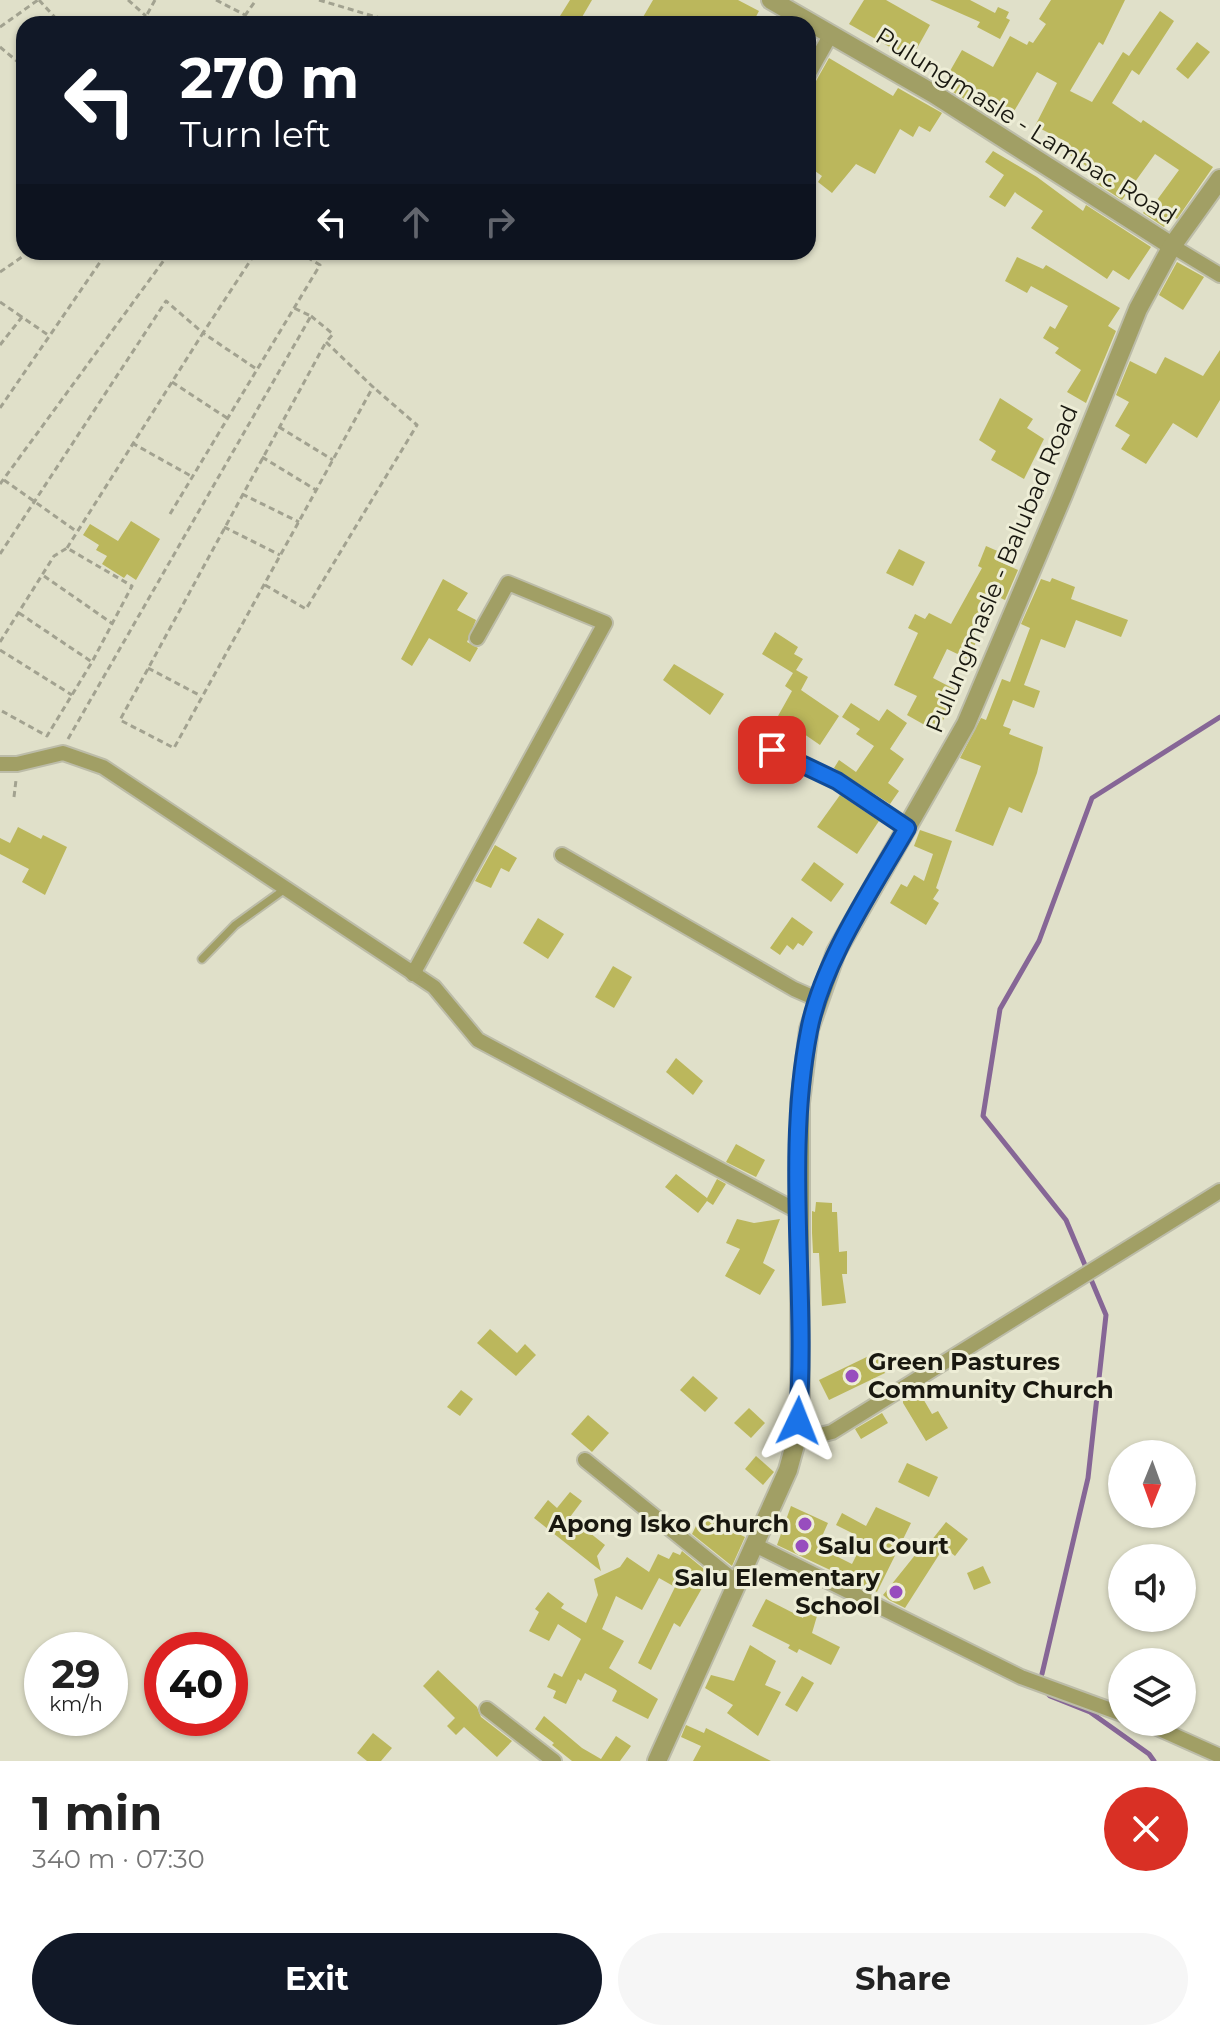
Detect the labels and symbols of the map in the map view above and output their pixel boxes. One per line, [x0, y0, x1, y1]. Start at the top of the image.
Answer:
street label: Pulungmasle - Lambac Road [870, 21, 1182, 230]
street label: Pulungmasle - Balubad Road [919, 401, 1084, 737]
pin [738, 716, 806, 784]
place label: Green Pastures Community Church [868, 1347, 1114, 1404]
marker: Green Pastures Community Church [843, 1367, 861, 1385]
position arrow [756, 1379, 840, 1463]
north arrow [1108, 1440, 1196, 1528]
place label: Apong Isko Church [548, 1509, 789, 1538]
marker: Apong Isko Church [796, 1515, 814, 1533]
place label: Salu Court [818, 1531, 949, 1560]
marker: Salu Court [793, 1537, 811, 1555]
place label: Salu Elementary School [674, 1563, 881, 1620]
marker: Salu Elementary School [887, 1583, 905, 1601]
speed limit sign: 40 [144, 1632, 248, 1736]

